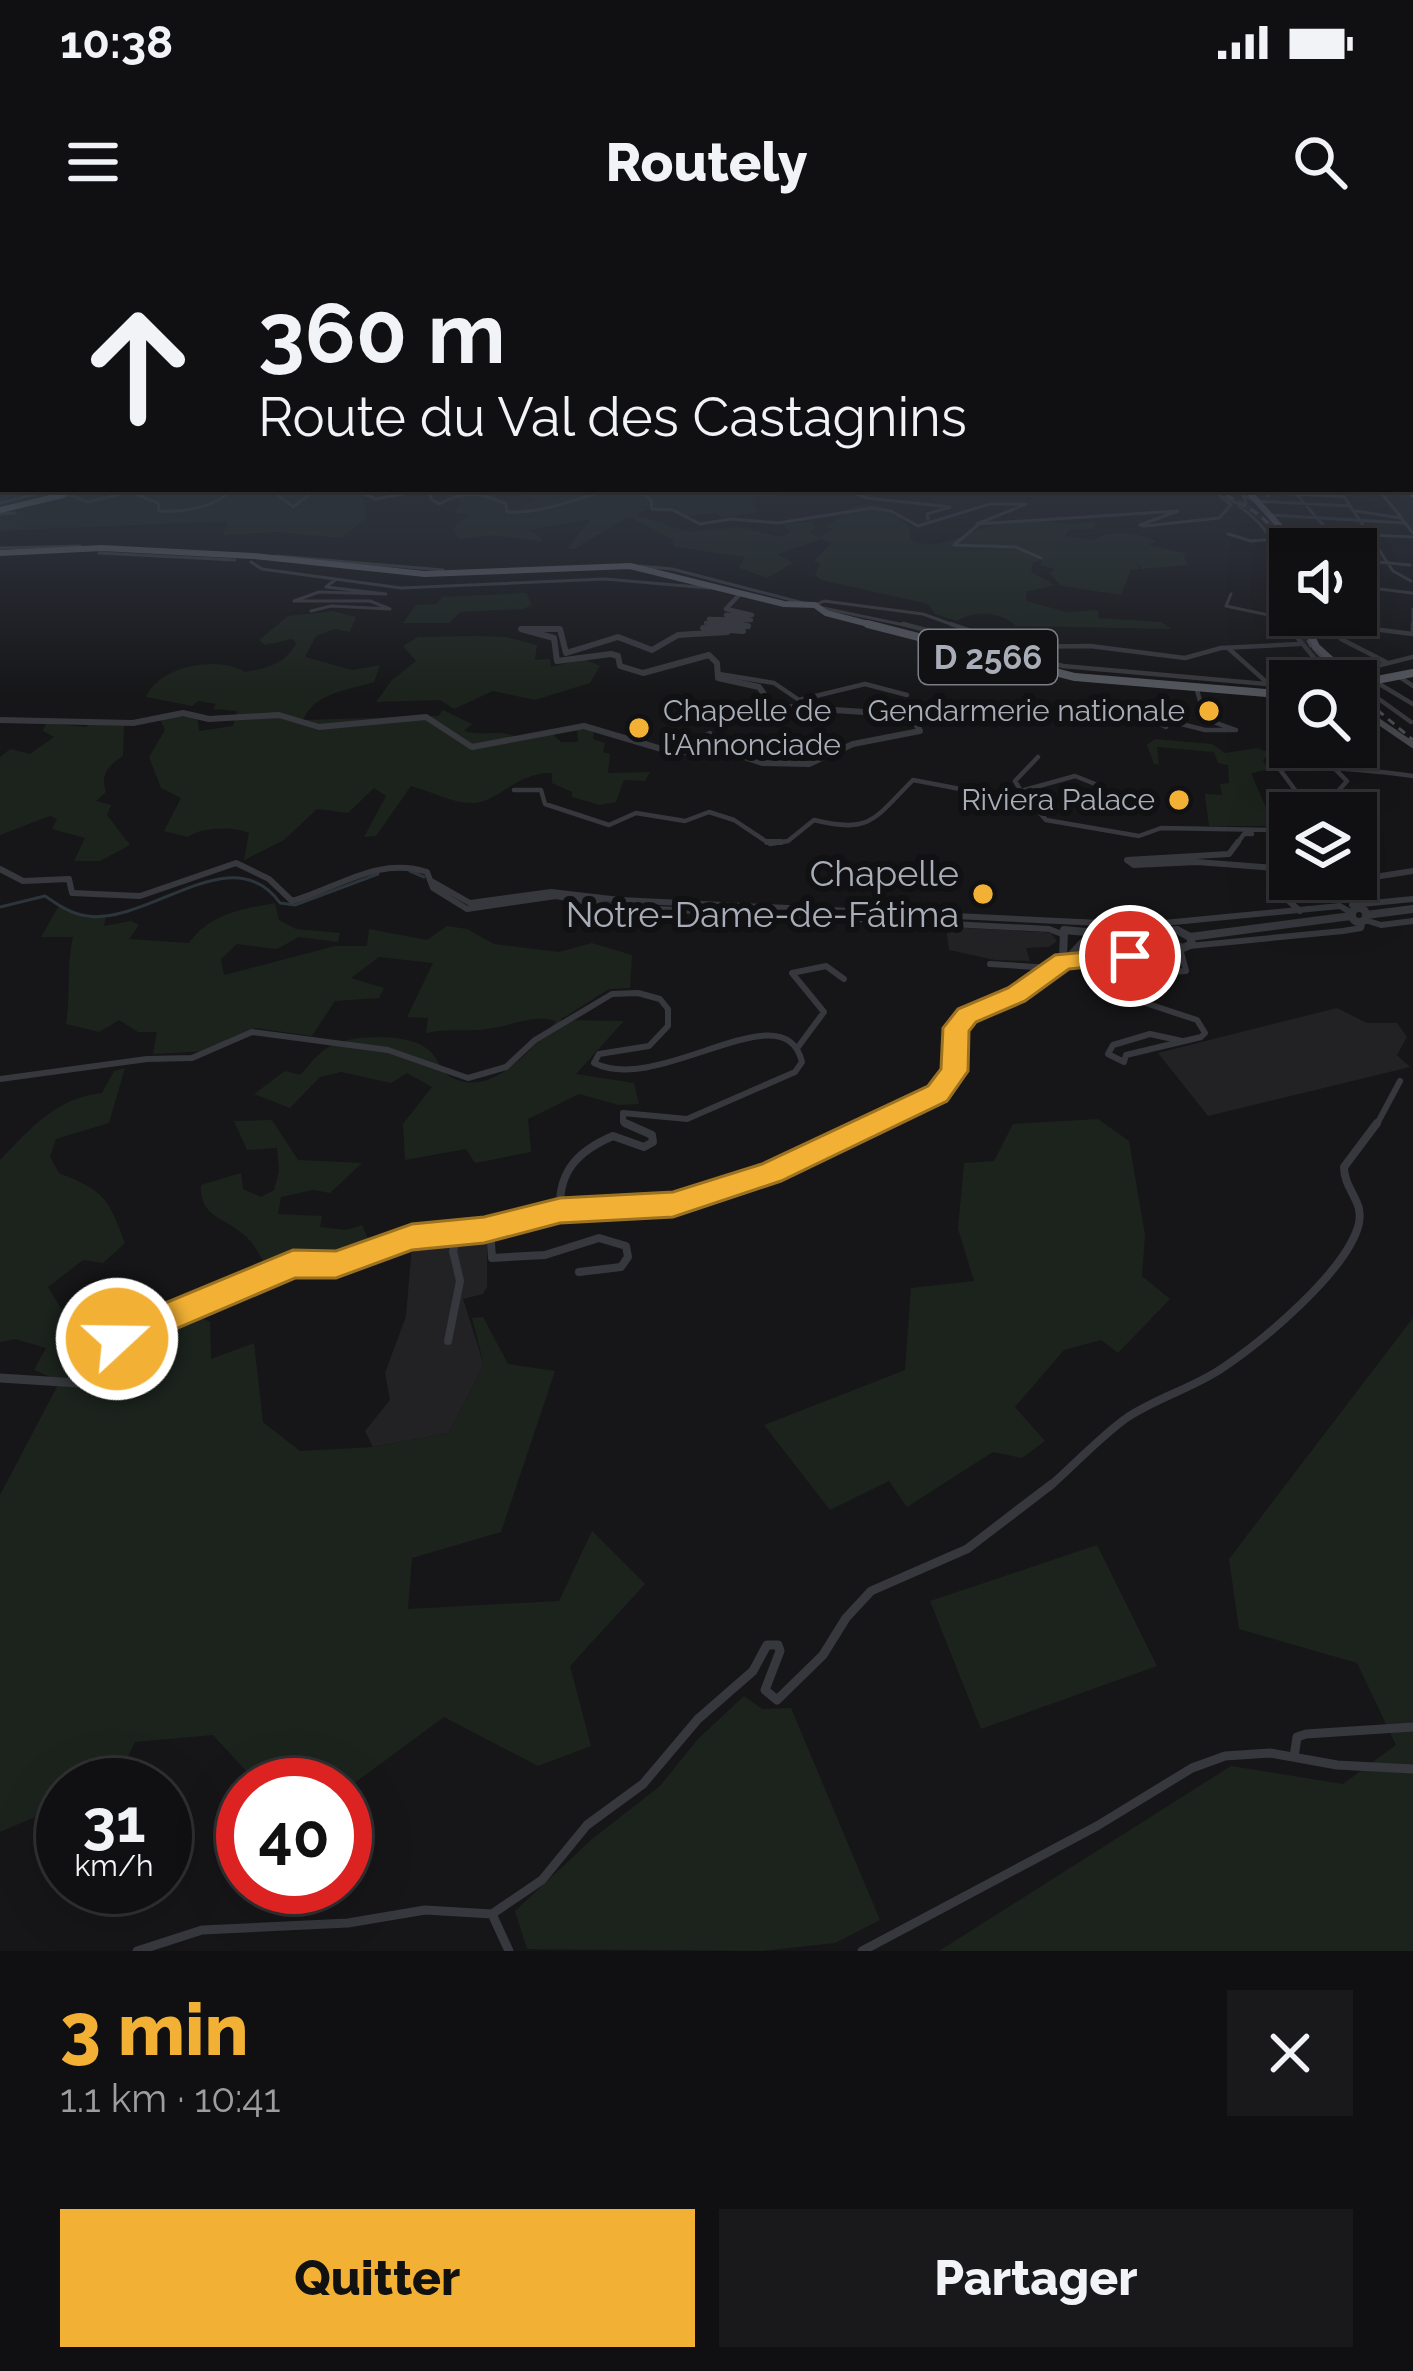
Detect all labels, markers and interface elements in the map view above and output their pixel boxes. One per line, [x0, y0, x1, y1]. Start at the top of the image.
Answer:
text: 10:38 [60, 16, 173, 69]
icon: menu [60, 129, 126, 195]
icon: search [1287, 129, 1353, 195]
text: Routely [605, 130, 808, 194]
text: 360 m [258, 284, 506, 383]
icon: ahead [60, 288, 216, 444]
text: Route du Val des Castagnins [258, 385, 967, 449]
map controls [1269, 528, 1377, 900]
button: sound [1269, 528, 1377, 636]
road number: D 2566 [919, 630, 1057, 684]
button: search [1269, 660, 1377, 768]
place label: Chapelle de l'Annonciade [663, 693, 841, 762]
place label: Gendarmerie nationale [868, 693, 1185, 728]
marker: Gendarmerie nationale [1196, 698, 1222, 724]
marker: Chapelle de l'Annonciade [626, 715, 652, 741]
place label: Riviera Palace [961, 782, 1155, 817]
marker: Riviera Palace [1166, 787, 1192, 813]
button: layers [1269, 792, 1377, 900]
place label: Chapelle Notre-Dame-de-Fátima [566, 852, 959, 935]
marker: Chapelle Notre-Dame-de-Fátima [970, 881, 996, 907]
pin [1079, 905, 1181, 1007]
icon: arrive [1097, 923, 1163, 989]
position arrow [54, 1276, 180, 1402]
speed limit sign: 40 [216, 1758, 372, 1914]
text: 31 [82, 1786, 146, 1856]
text: km/h [74, 1848, 154, 1883]
text: 3 min [60, 1987, 249, 2072]
button: close [1227, 1990, 1353, 2116]
text: 1.1 km · 10:41 [60, 2075, 280, 2121]
button: Quitter [60, 2209, 695, 2347]
button: Partager [719, 2209, 1353, 2347]

